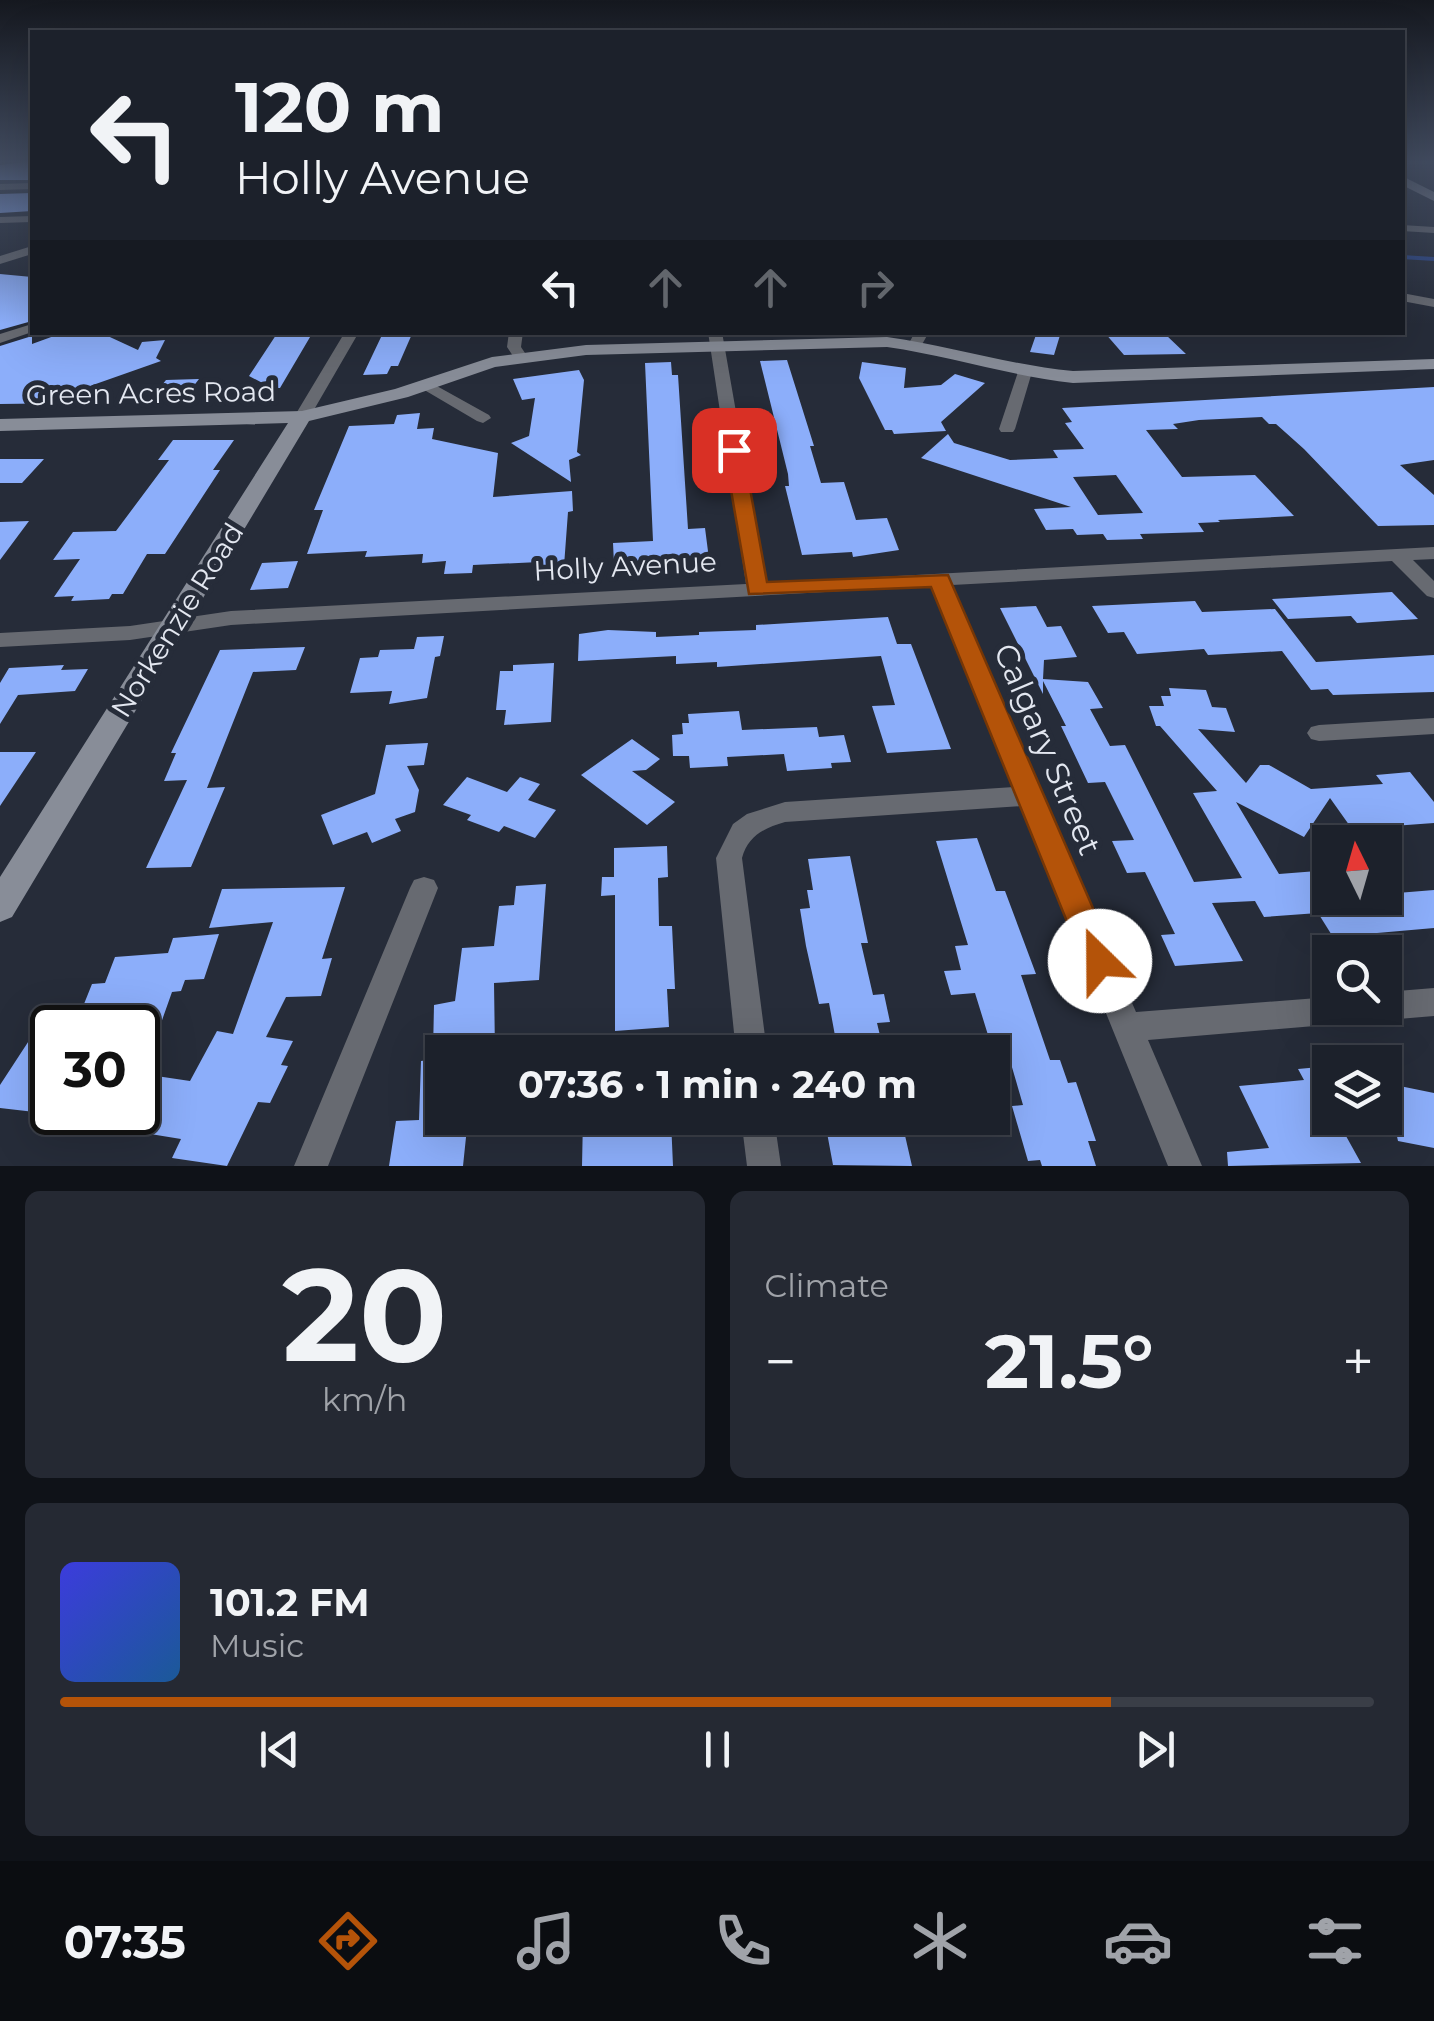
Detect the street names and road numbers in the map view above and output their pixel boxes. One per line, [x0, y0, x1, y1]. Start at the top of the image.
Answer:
street label: Green Acres Road [26, 374, 276, 412]
street label: Norkenzie Road [104, 517, 250, 723]
street label: Holly Avenue [533, 544, 717, 588]
street label: Calgary Street [986, 637, 1110, 861]

